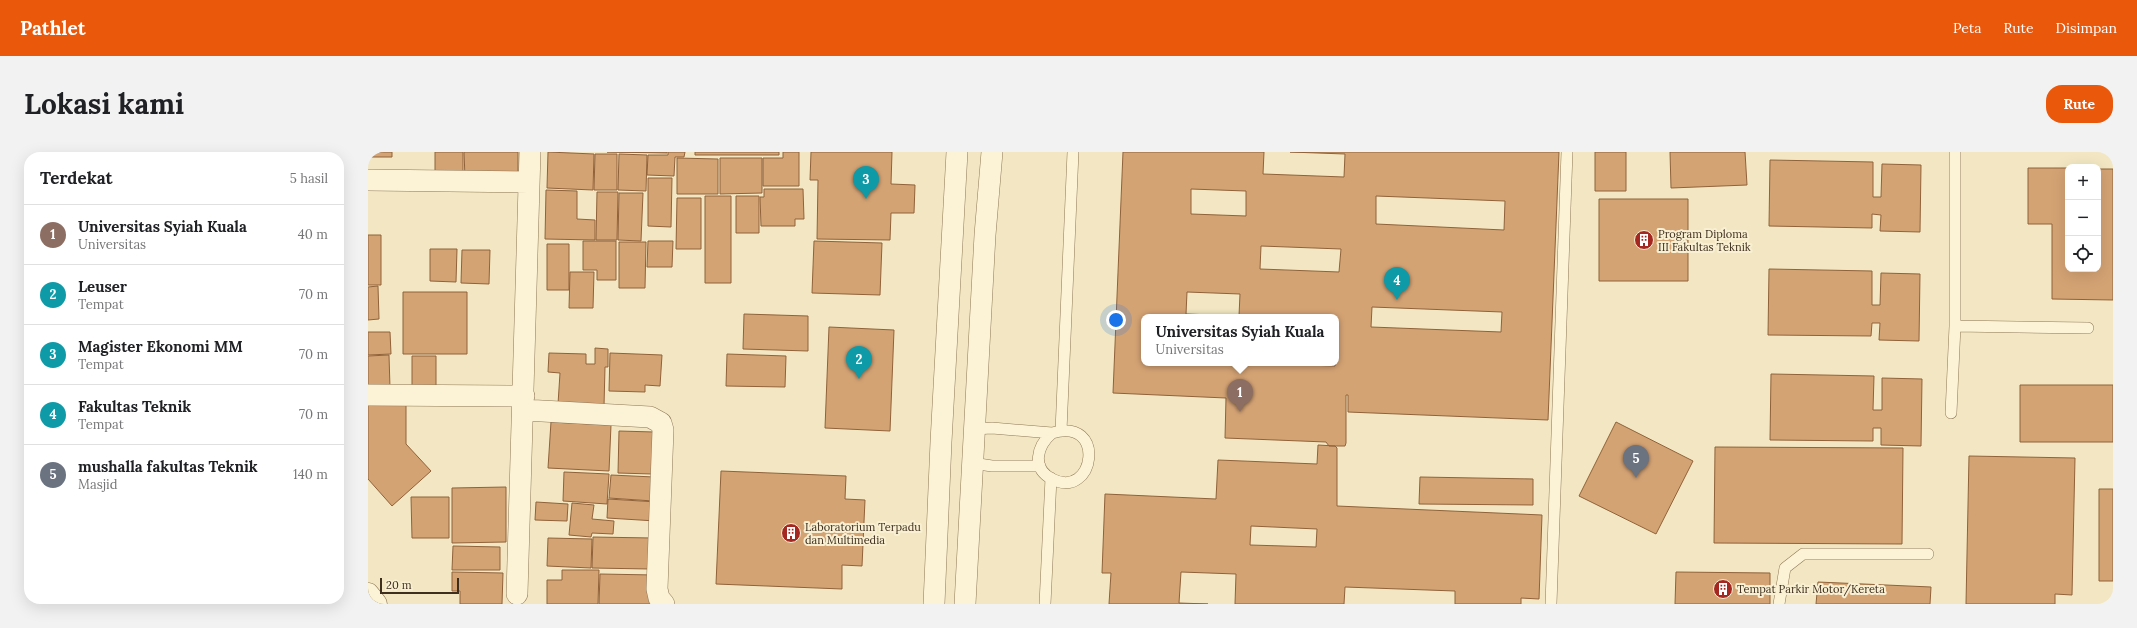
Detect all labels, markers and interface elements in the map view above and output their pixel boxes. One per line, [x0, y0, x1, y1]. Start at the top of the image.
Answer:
text: Pathlet [20, 16, 85, 40]
text: Peta [1953, 19, 1981, 37]
text: Rute [2003, 19, 2034, 37]
text: Disimpan [2056, 19, 2117, 37]
button: Rute [2046, 85, 2113, 123]
text: Lokasi kami [24, 86, 184, 122]
map controls [2065, 164, 2101, 272]
button: + [2065, 164, 2101, 200]
pin: 3 [853, 166, 879, 199]
text: Terdekat [40, 167, 113, 189]
text: 5 hasil [290, 170, 328, 187]
button: − [2065, 200, 2101, 236]
text: Universitas Syiah Kuala [78, 217, 247, 236]
text: 1 [50, 226, 56, 243]
text: 40 m [298, 226, 328, 243]
place label: Program Diploma III Fakultas Teknik [1658, 227, 1751, 254]
building icon: Program Diploma III Fakultas Teknik [1633, 229, 1655, 251]
text: Universitas [78, 236, 146, 253]
button: locate [2065, 236, 2101, 272]
pin: 4 [1384, 267, 1410, 300]
text: Leuser [78, 277, 127, 296]
text: 2 [50, 286, 56, 303]
text: 70 m [299, 286, 328, 303]
text: Tempat [78, 296, 124, 313]
your location [1106, 310, 1126, 330]
popup [1141, 314, 1339, 366]
text: Universitas Syiah Kuala [1156, 322, 1324, 341]
text: Magister Ekonomi MM [78, 337, 243, 356]
text: Universitas [1156, 341, 1224, 358]
text: 3 [49, 346, 57, 363]
text: 70 m [299, 346, 328, 363]
pin: 2 [846, 346, 872, 379]
text: Tempat [78, 356, 124, 373]
pin: 1 [1227, 379, 1253, 412]
text: Fakultas Teknik [78, 397, 191, 416]
text: 4 [49, 406, 57, 423]
text: 70 m [299, 406, 328, 423]
text: Tempat [78, 416, 124, 433]
pin: 5 [1623, 445, 1649, 478]
text: mushalla fakultas Teknik [78, 457, 258, 476]
text: 5 [49, 466, 57, 483]
text: 140 m [293, 466, 328, 483]
text: Masjid [78, 476, 117, 493]
place label: Laboratorium Terpadu dan Multimedia [805, 520, 921, 547]
building icon: Laboratorium Terpadu dan Multimedia [780, 522, 802, 544]
scale bar [380, 576, 459, 595]
text: 20 m [386, 578, 411, 592]
building icon: Tempat Parkir Motor/Kereta [1712, 578, 1734, 600]
place label: Tempat Parkir Motor/Kereta [1737, 582, 1885, 597]

